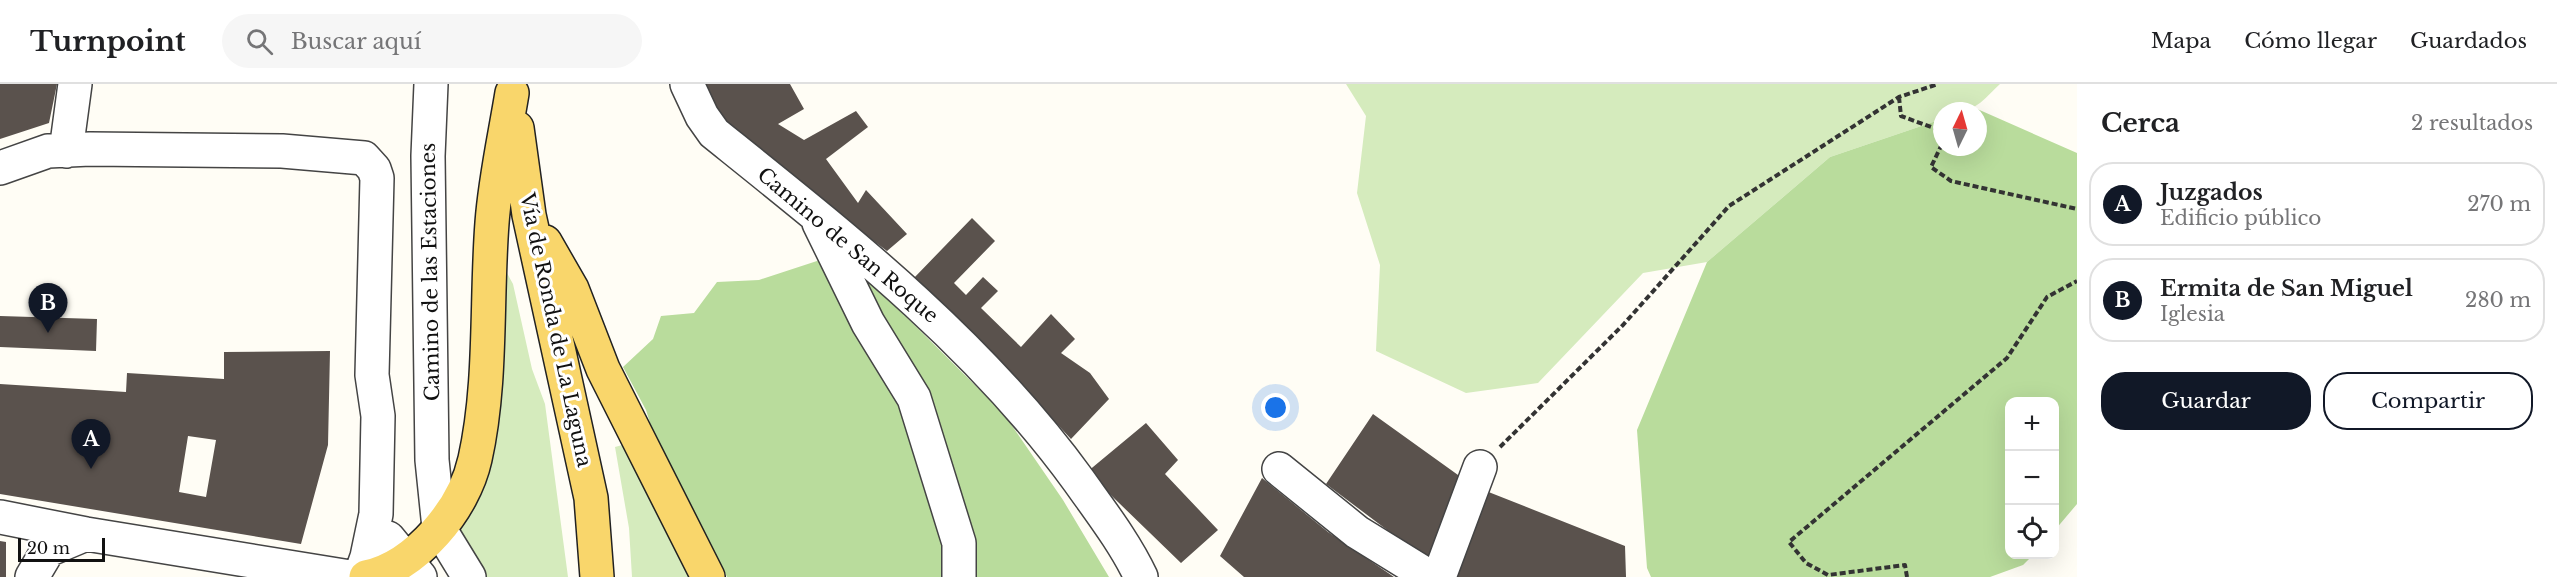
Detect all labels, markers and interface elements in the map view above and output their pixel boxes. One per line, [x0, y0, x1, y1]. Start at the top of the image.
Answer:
search box [222, 14, 642, 68]
text: Turnpoint [30, 24, 186, 59]
icon: search [243, 25, 276, 58]
text: Buscar aquí [291, 28, 421, 55]
text: Mapa [2151, 28, 2211, 54]
text: Cómo llegar [2244, 28, 2377, 54]
text: Guardados [2410, 28, 2527, 54]
north arrow [1933, 102, 1987, 156]
text: Cerca [2101, 107, 2180, 139]
text: 2 resultados [2411, 111, 2533, 135]
street label: Camino de las Estaciones [416, 143, 444, 401]
street label: Camino de San Roque [753, 162, 943, 328]
text: Juzgados [2160, 179, 2263, 206]
street label: Vía de Ronda de La Laguna [515, 190, 597, 470]
text: A [2114, 192, 2131, 216]
text: 270 m [2467, 192, 2531, 216]
text: Edificio público [2160, 206, 2321, 230]
text: Ermita de San Miguel [2160, 275, 2413, 302]
pin: B [28, 284, 68, 333]
text: B [2115, 288, 2130, 312]
text: 280 m [2465, 288, 2531, 312]
text: Iglesia [2160, 302, 2225, 326]
button: Guardar [2101, 372, 2311, 430]
button: Compartir [2323, 372, 2533, 430]
your location [1261, 393, 1290, 422]
map controls [2005, 397, 2059, 559]
button: + [2005, 397, 2059, 451]
pin: A [72, 420, 110, 469]
button: − [2005, 451, 2059, 505]
button: locate [2005, 505, 2059, 559]
scale bar [18, 535, 105, 562]
text: 20 m [27, 538, 70, 558]

